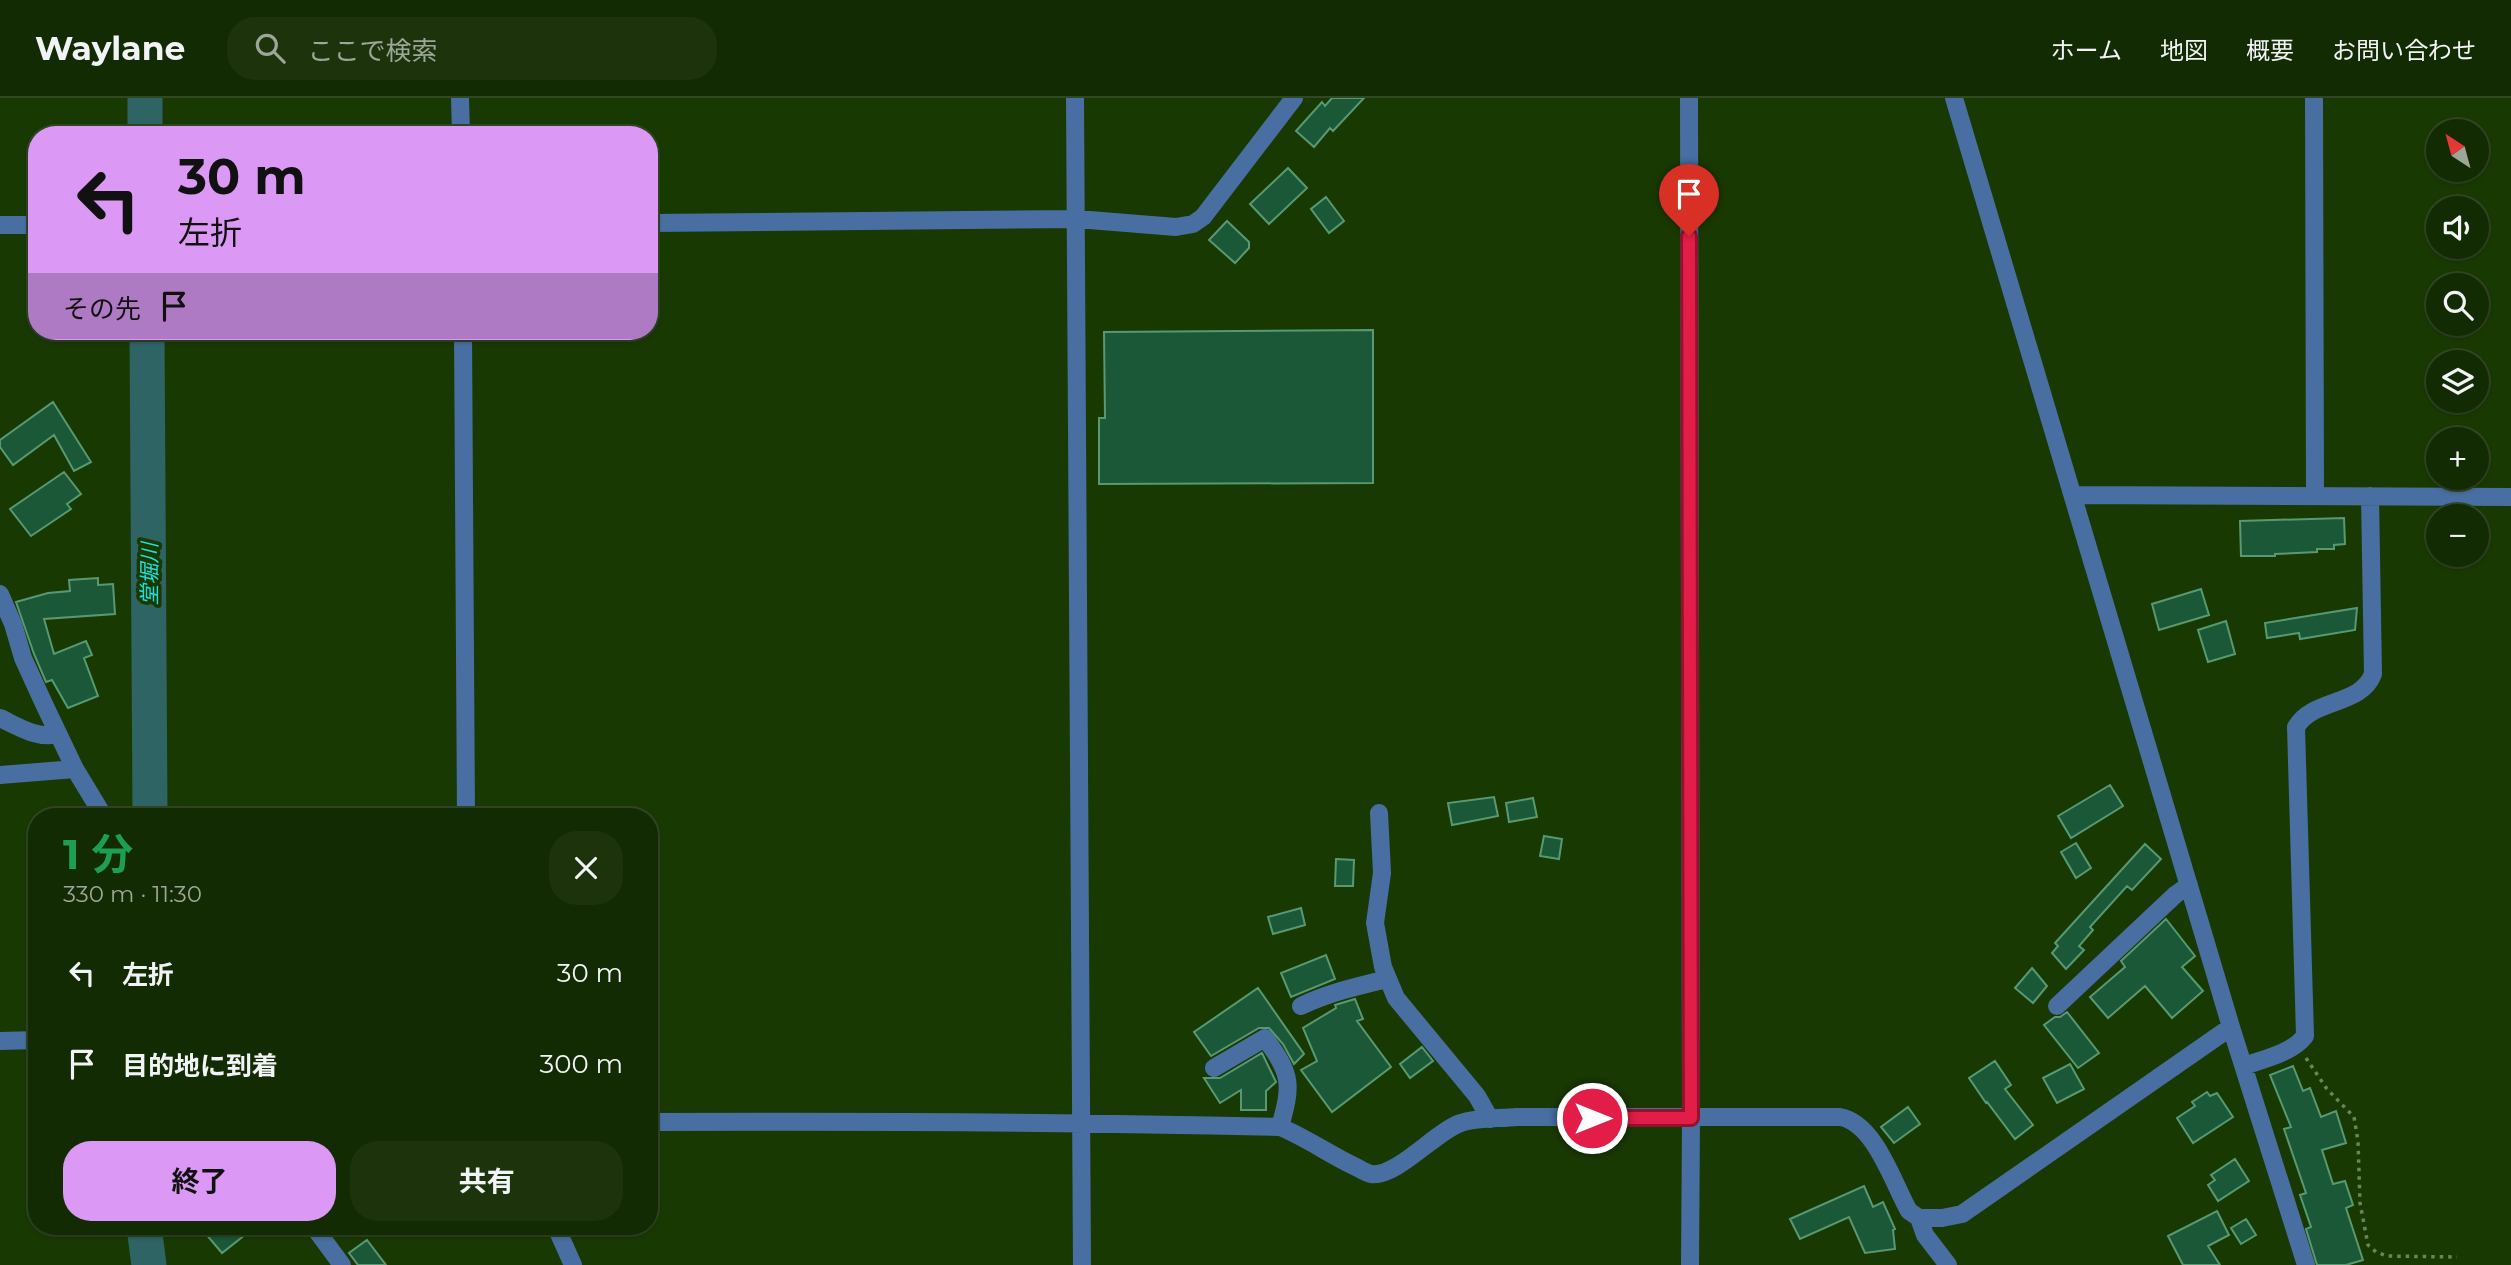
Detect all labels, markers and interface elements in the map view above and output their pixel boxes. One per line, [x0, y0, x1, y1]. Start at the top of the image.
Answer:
search box [227, 17, 717, 80]
text: Waylane [35, 28, 185, 68]
icon: search [251, 29, 289, 67]
text: ここで検索 [307, 35, 437, 67]
text: ホーム [2051, 36, 2122, 65]
text: 地図 [2160, 36, 2208, 65]
text: 概要 [2246, 36, 2294, 65]
text: お問い合わせ [2332, 36, 2476, 65]
north arrow [2426, 119, 2488, 182]
map controls [2426, 119, 2489, 567]
text: 30 m [178, 147, 306, 206]
icon: left [63, 154, 154, 245]
pin [1659, 164, 1719, 236]
icon: arrive [1670, 175, 1708, 213]
button: sound [2426, 196, 2489, 259]
text: 左折 [178, 213, 242, 252]
button: search [2426, 273, 2489, 336]
icon: arrive [155, 287, 193, 325]
text: その先 [63, 293, 141, 325]
button: layers [2426, 350, 2489, 413]
button: + [2426, 427, 2489, 490]
button: − [2426, 504, 2489, 567]
water label: 堂堀川 [137, 541, 162, 606]
text: 1 分 [63, 828, 133, 880]
button: close [549, 831, 623, 905]
text: 330 m · 11:30 [63, 880, 202, 908]
icon: left [63, 954, 101, 992]
text: 30 m [557, 957, 623, 989]
text: 左折 [122, 959, 174, 991]
icon: arrive [63, 1045, 101, 1083]
text: 300 m [540, 1048, 623, 1080]
text: 目的地に到着 [122, 1050, 278, 1082]
position arrow [1555, 1081, 1629, 1155]
button: 終了 [63, 1141, 336, 1221]
button: 共有 [350, 1141, 623, 1221]

